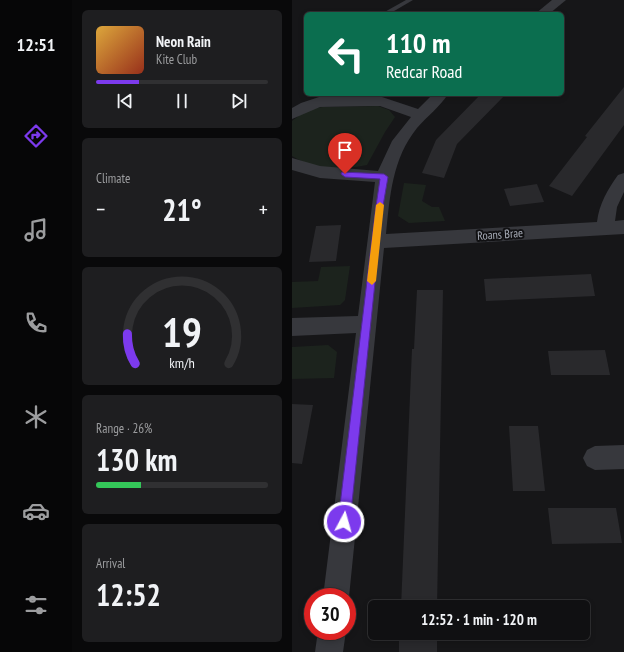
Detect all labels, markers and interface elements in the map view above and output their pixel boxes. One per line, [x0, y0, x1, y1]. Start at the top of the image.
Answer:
text: 110 m [386, 24, 450, 61]
icon: left [320, 28, 372, 80]
text: Neon Rain [156, 32, 211, 51]
text: 12:51 [17, 33, 55, 56]
text: Kite Club [156, 51, 197, 68]
text: Redcar Road [386, 60, 462, 83]
icon: previous [114, 90, 136, 112]
icon: pause [171, 90, 193, 112]
icon: next [228, 90, 250, 112]
icon: directions [22, 122, 50, 150]
pin [328, 133, 362, 174]
icon: arrive [334, 139, 356, 161]
text: Climate [96, 170, 130, 187]
text: 21° [162, 190, 202, 229]
text: − [96, 195, 105, 223]
text: + [259, 195, 268, 223]
icon: music [22, 216, 50, 244]
street label: Roans Brae [477, 225, 523, 243]
text: 19 [162, 305, 202, 358]
icon: phone [22, 309, 50, 337]
text: km/h [169, 353, 195, 372]
icon: climate [22, 403, 50, 431]
text: Range · 26% [96, 420, 152, 437]
text: 130 km [96, 440, 177, 479]
icon: car [22, 497, 50, 525]
position arrow [323, 501, 365, 543]
text: Arrival [96, 555, 125, 572]
text: 12:52 [96, 575, 161, 614]
speed limit sign: 30 [304, 588, 356, 640]
icon: filters [22, 591, 50, 619]
text: 12:52 · 1 min · 120 m [421, 610, 537, 629]

